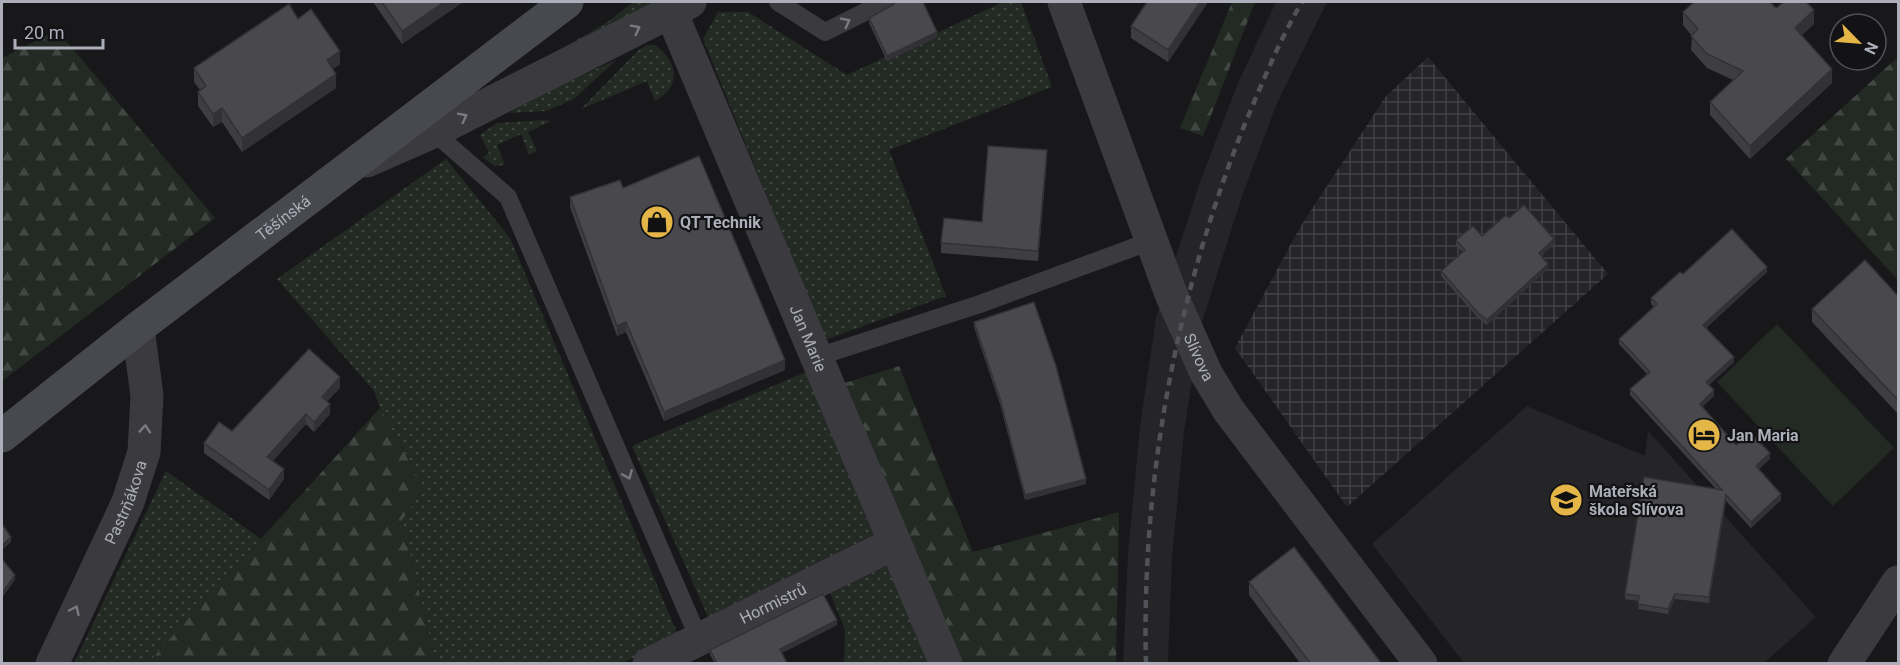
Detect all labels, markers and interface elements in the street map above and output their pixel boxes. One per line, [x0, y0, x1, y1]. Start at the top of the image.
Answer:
scale bar [15, 12, 104, 50]
north arrow [1828, 12, 1888, 72]
one-way arrow [839, 18, 850, 29]
text: 20 m [24, 22, 64, 43]
one-way arrow [630, 25, 641, 36]
text: N [1860, 39, 1882, 57]
one-way arrow [456, 113, 467, 125]
street label: Těšínská [252, 191, 314, 244]
shop icon: QT Technik [639, 204, 675, 240]
place label: QT Technik [680, 213, 761, 232]
street label: Jan Marie [786, 302, 831, 374]
street label: Slívova [1180, 330, 1218, 385]
hotel icon: Jan Maria [1686, 417, 1722, 453]
one-way arrow [138, 425, 151, 434]
place label: Jan Maria [1727, 426, 1799, 445]
street label: Pastrňákova [100, 458, 150, 547]
one-way arrow [621, 468, 633, 479]
school or university icon: Mateřská škola Slívova [1548, 482, 1584, 518]
place label: Mateřská škola Slívova [1589, 482, 1684, 519]
street label: Hormistrů [736, 579, 809, 627]
one-way arrow [68, 605, 80, 616]

